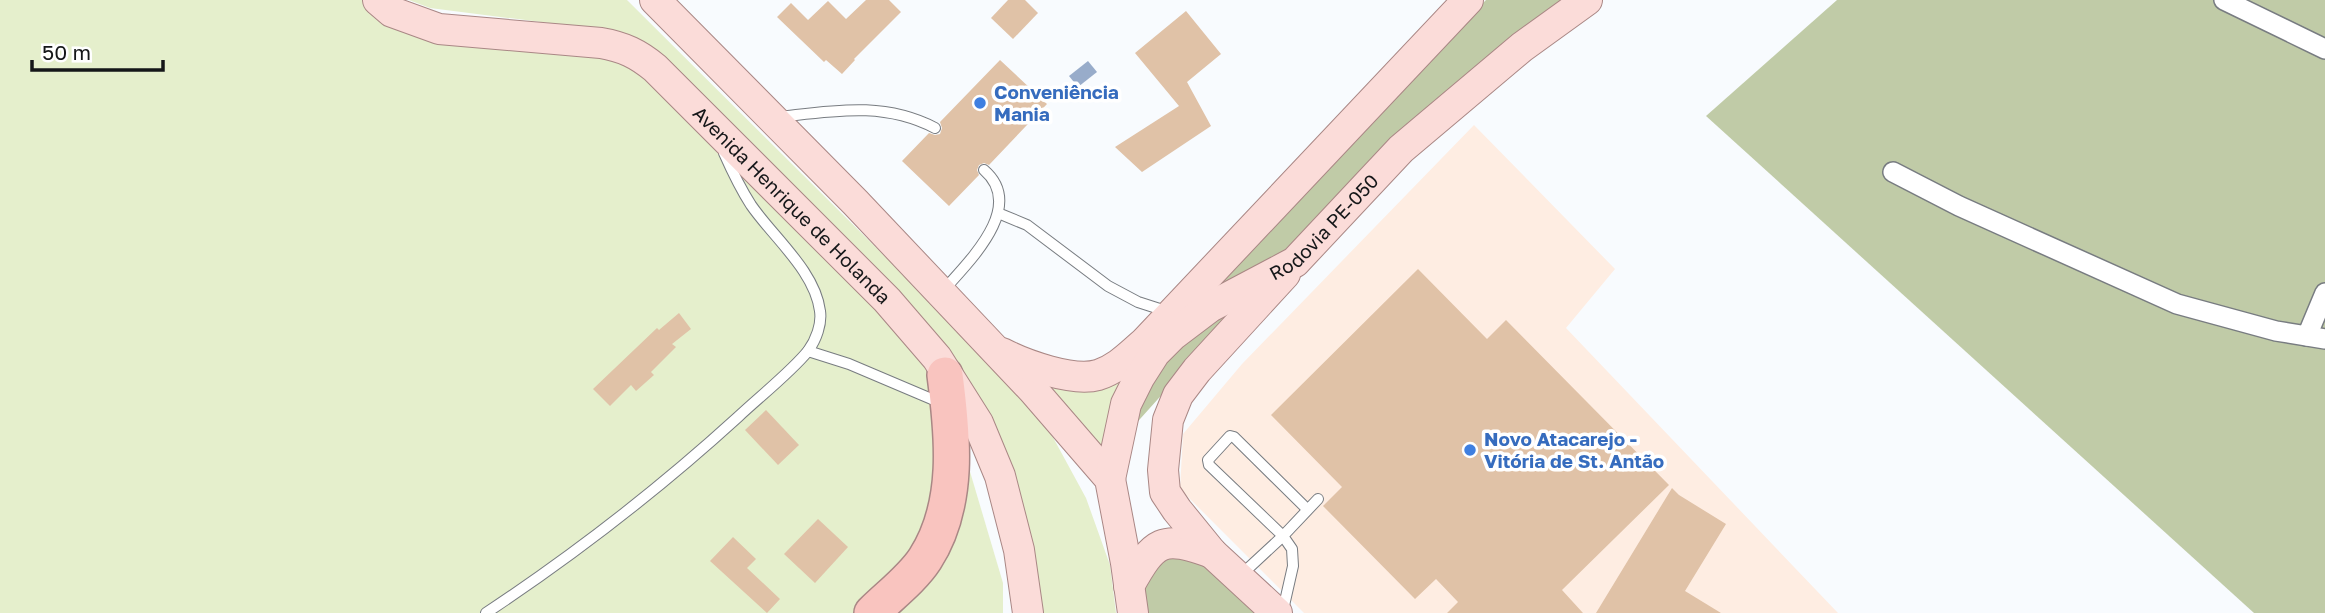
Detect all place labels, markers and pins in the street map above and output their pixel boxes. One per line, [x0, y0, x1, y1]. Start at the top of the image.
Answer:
place label: Conveniência Mania [994, 80, 1119, 125]
marker: Conveniência Mania [972, 95, 988, 111]
place label: Novo Atacarejo - Vitória de St. Antão [1484, 427, 1664, 472]
marker: Novo Atacarejo - Vitória de St. Antão [1462, 442, 1478, 458]

